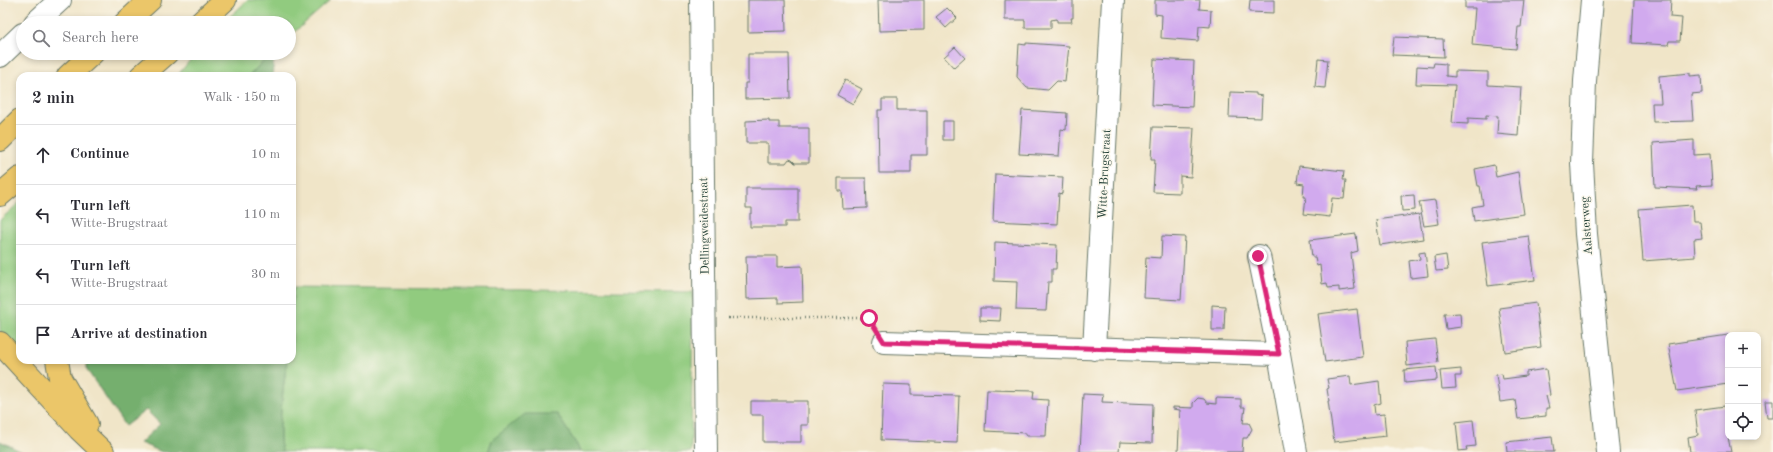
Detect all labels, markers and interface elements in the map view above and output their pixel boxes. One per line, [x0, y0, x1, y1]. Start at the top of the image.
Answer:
search box [16, 16, 296, 60]
icon: search [30, 27, 52, 49]
text: Search here [62, 31, 139, 46]
text: 2 min [32, 90, 75, 107]
text: Walk · 150 m [203, 91, 280, 104]
street label: Witte-Brugstraat [1097, 129, 1113, 219]
icon: ahead [32, 144, 54, 166]
text: Continue [70, 147, 129, 162]
text: 10 m [251, 148, 280, 161]
street label: Dellingweidestraat [698, 177, 712, 275]
street label: Aalsterweg [1579, 196, 1595, 256]
text: Turn left [70, 199, 130, 214]
icon: left [32, 204, 54, 226]
text: 110 m [243, 208, 280, 221]
text: Witte-Brugstraat [70, 217, 168, 230]
route end [1249, 247, 1267, 265]
text: Turn left [70, 259, 130, 274]
icon: left [32, 264, 54, 286]
text: 30 m [251, 268, 280, 281]
text: Witte-Brugstraat [70, 277, 168, 290]
route start [860, 309, 878, 327]
icon: arrive [32, 324, 54, 346]
text: Arrive at destination [70, 327, 208, 342]
map controls [1725, 332, 1761, 440]
button: + [1725, 332, 1761, 368]
button: − [1725, 368, 1761, 404]
button: locate [1725, 404, 1761, 440]

